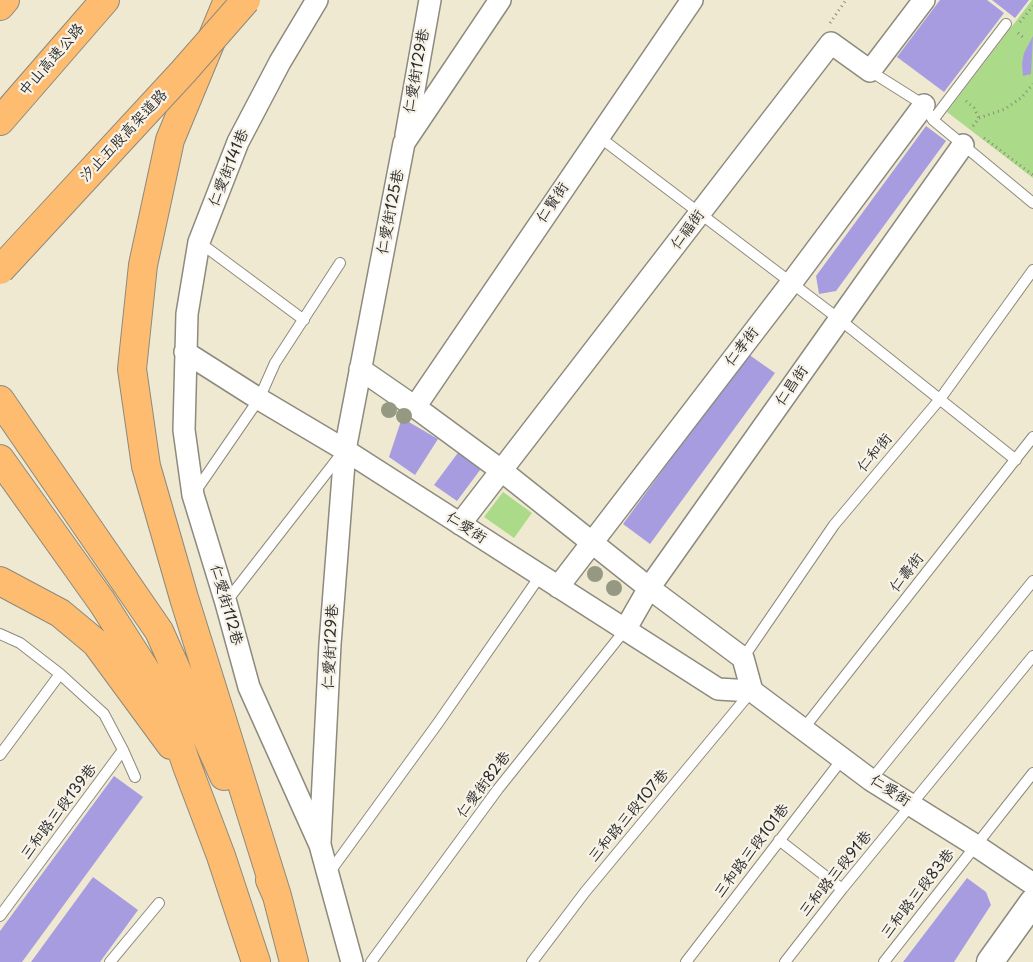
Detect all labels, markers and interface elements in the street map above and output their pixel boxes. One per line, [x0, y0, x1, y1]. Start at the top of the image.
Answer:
street label: 中山高速公路 [16, 20, 88, 100]
street label: 仁愛街129巷 [401, 27, 433, 115]
street label: 汐止五股高架道路 [76, 86, 172, 186]
street label: 仁愛街141巷 [205, 126, 253, 210]
street label: 仁愛街125巷 [374, 168, 408, 256]
street label: 仁賢街 [533, 179, 573, 227]
street label: 仁福街 [667, 207, 709, 253]
street label: 仁孝街 [721, 324, 763, 370]
street label: 仁昌街 [772, 362, 812, 410]
street label: 仁和街 [854, 430, 896, 476]
street label: 仁愛街 [442, 508, 490, 548]
street label: 仁壽街 [886, 550, 928, 596]
street label: 仁愛街112巷 [206, 563, 246, 647]
street label: 仁愛街129巷 [320, 604, 342, 690]
street label: 仁愛街82巷 [453, 748, 515, 822]
street label: 三和路三段139巷 [17, 761, 101, 863]
street label: 三和路三段107巷 [585, 766, 673, 866]
street label: 仁愛街 [866, 771, 914, 811]
street label: 三和路三段101巷 [711, 800, 793, 902]
street label: 三和路三段91巷 [796, 827, 876, 921]
street label: 三和路三段83巷 [877, 845, 959, 943]

